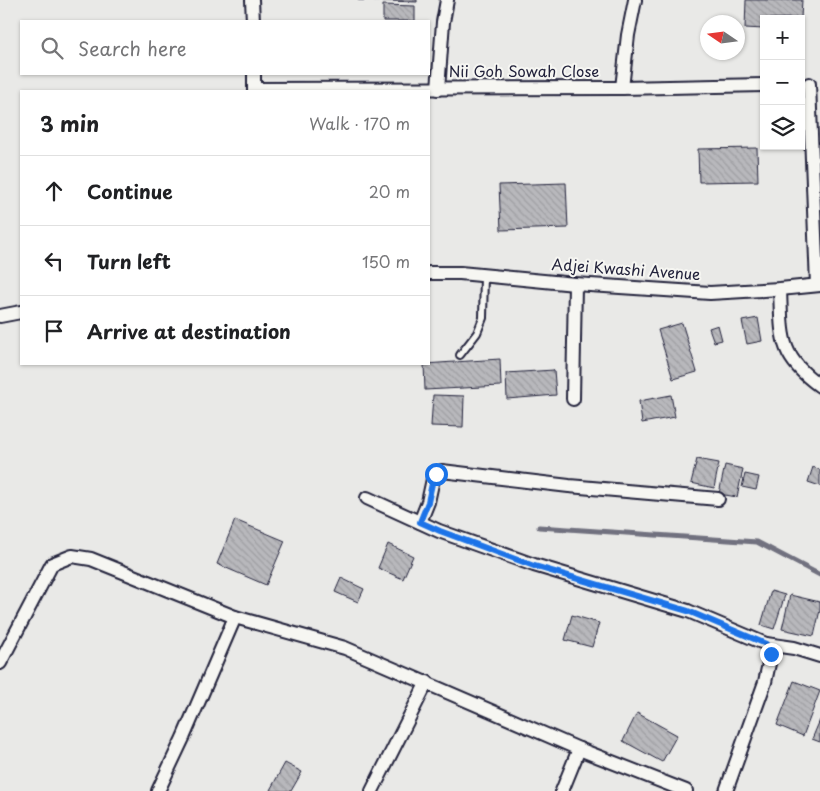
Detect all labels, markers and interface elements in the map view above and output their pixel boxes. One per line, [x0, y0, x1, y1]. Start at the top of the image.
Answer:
north arrow [700, 15, 745, 60]
map controls [760, 15, 805, 150]
button: + [760, 15, 805, 60]
search box [20, 20, 430, 75]
icon: search [38, 34, 66, 62]
text: Search here [78, 34, 187, 62]
street label: Nii Goh Sowah Close [449, 59, 599, 82]
button: − [760, 60, 805, 105]
button: layers [760, 105, 805, 150]
text: 3 min [40, 107, 99, 139]
text: Walk · 170 m [309, 111, 410, 135]
icon: ahead [40, 177, 68, 205]
text: Continue [87, 177, 173, 205]
text: 20 m [369, 179, 410, 203]
icon: left [40, 247, 68, 275]
text: Turn left [87, 247, 171, 275]
text: 150 m [362, 249, 410, 273]
street label: Adjei Kwashi Avenue [551, 252, 701, 285]
icon: arrive [40, 317, 68, 345]
text: Arrive at destination [87, 317, 291, 345]
route start [425, 463, 448, 486]
route end [760, 643, 783, 666]

